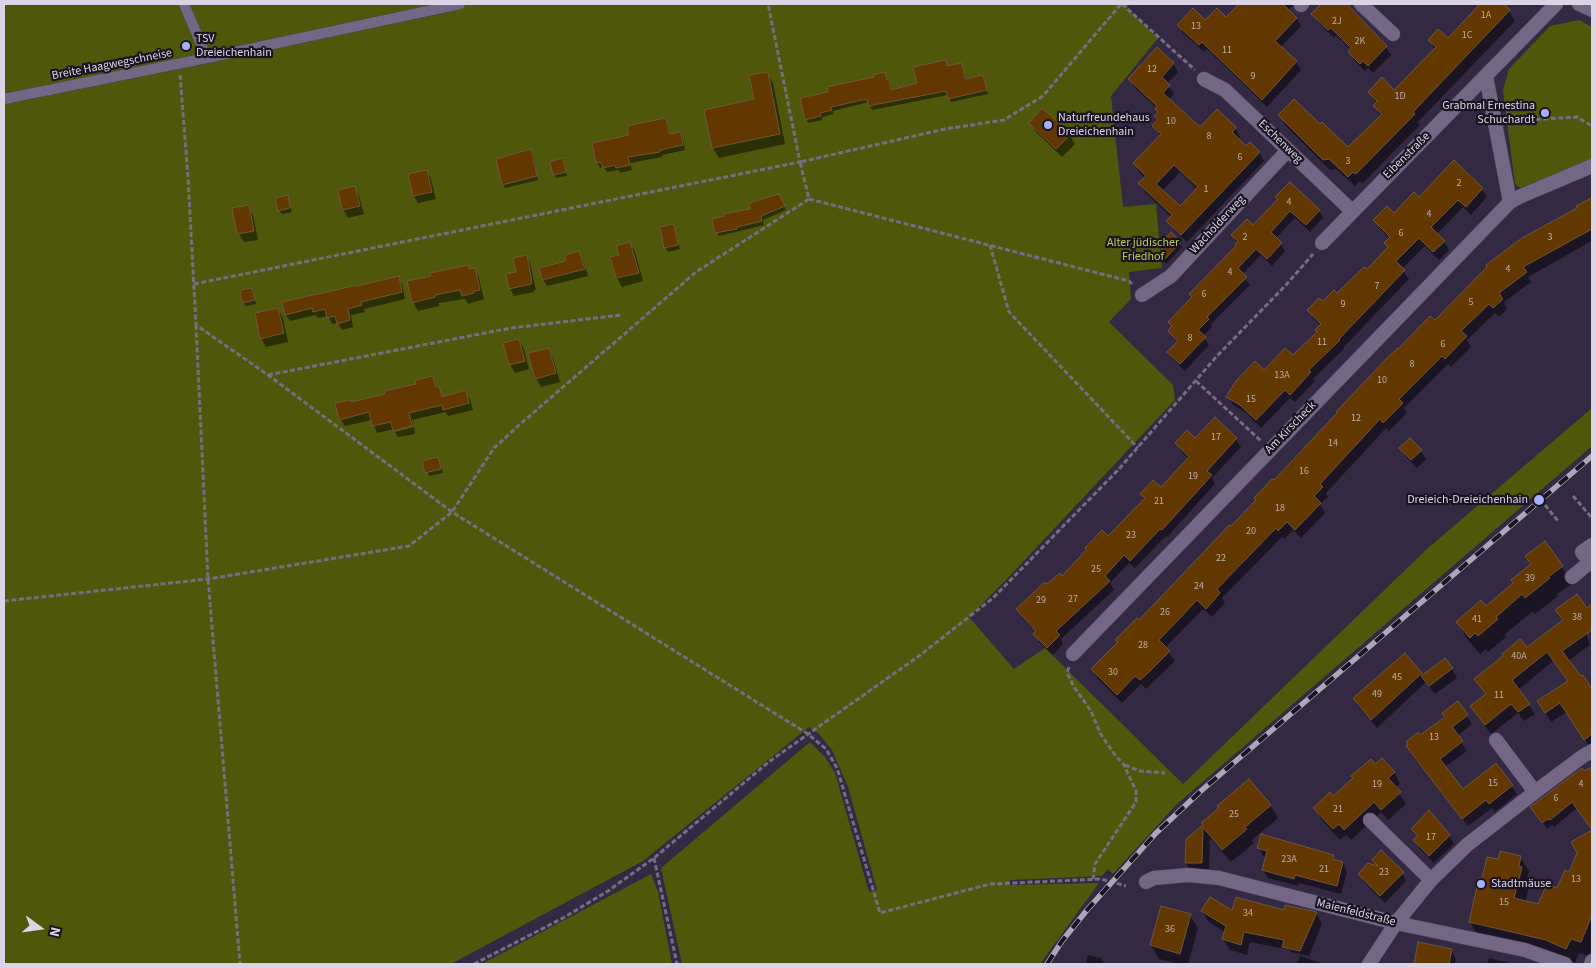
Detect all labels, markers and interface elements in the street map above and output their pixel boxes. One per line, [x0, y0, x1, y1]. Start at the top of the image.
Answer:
house number: 1A [1481, 10, 1491, 22]
house number: 2J [1332, 16, 1342, 28]
house number: 13 [1191, 21, 1201, 33]
house number: 1C [1462, 30, 1472, 42]
place label: TSV Dreieichenhain [196, 32, 272, 60]
house number: 2K [1355, 36, 1365, 48]
marker: TSV Dreieichenhain [180, 40, 192, 52]
house number: 11 [1222, 45, 1232, 57]
street label: Breite Haagwegschneise [51, 46, 173, 84]
house number: 12 [1147, 64, 1157, 76]
house number: 9 [1251, 71, 1255, 83]
house number: 1D [1394, 91, 1406, 103]
place label: Grabmal Ernestina Schuchardt [1442, 99, 1535, 127]
marker: Grabmal Ernestina Schuchardt [1539, 107, 1551, 119]
place label: Naturfreundehaus Dreieichenhain [1058, 111, 1150, 139]
house number: 10 [1166, 116, 1176, 128]
street label: Eschenweg [1255, 117, 1305, 167]
marker: Naturfreundehaus Dreieichenhain [1042, 119, 1054, 131]
street label: Eibenstraße [1381, 130, 1433, 182]
house number: 8 [1207, 131, 1211, 143]
house number: 6 [1238, 152, 1242, 164]
house number: 3 [1346, 156, 1350, 168]
house number: 2 [1457, 178, 1461, 190]
house number: 1 [1204, 184, 1208, 196]
street label: Wacholderweg [1187, 193, 1249, 257]
house number: 4 [1287, 197, 1291, 209]
house number: 4 [1427, 209, 1431, 221]
house number: 6 [1399, 228, 1403, 240]
house number: 2 [1243, 232, 1247, 244]
house number: 3 [1548, 232, 1552, 244]
park label: Alter jüdischer Friedhof [1107, 236, 1179, 264]
house number: 4 [1506, 264, 1510, 276]
house number: 4 [1228, 267, 1232, 279]
house number: 7 [1375, 281, 1379, 293]
house number: 6 [1202, 289, 1206, 301]
house number: 5 [1469, 297, 1473, 309]
house number: 9 [1341, 299, 1345, 311]
house number: 8 [1188, 333, 1192, 345]
house number: 11 [1317, 337, 1327, 349]
house number: 6 [1441, 339, 1445, 351]
house number: 8 [1410, 359, 1414, 371]
house number: 13A [1274, 370, 1290, 382]
house number: 10 [1377, 375, 1387, 387]
house number: 15 [1246, 394, 1256, 406]
street label: Am Kirscheck [1262, 399, 1320, 457]
house number: 12 [1351, 413, 1361, 425]
house number: 17 [1211, 432, 1221, 444]
house number: 14 [1328, 438, 1338, 450]
house number: 16 [1299, 466, 1309, 478]
house number: 19 [1188, 471, 1198, 483]
place label: Dreieich-Dreieichenhain [1407, 493, 1528, 507]
marker: Dreieich-Dreieichenhain [1532, 493, 1546, 507]
house number: 21 [1154, 496, 1164, 508]
house number: 18 [1275, 503, 1285, 515]
house number: 20 [1246, 526, 1256, 538]
house number: 23 [1126, 530, 1136, 542]
house number: 22 [1216, 553, 1226, 565]
house number: 25 [1091, 564, 1101, 576]
house number: 39 [1525, 573, 1535, 585]
house number: 24 [1194, 581, 1204, 593]
house number: 27 [1068, 594, 1078, 606]
house number: 29 [1036, 595, 1046, 607]
house number: 26 [1160, 607, 1170, 619]
house number: 38 [1572, 612, 1582, 624]
house number: 41 [1472, 614, 1482, 626]
house number: 28 [1138, 640, 1148, 652]
house number: 40A [1511, 651, 1527, 663]
house number: 30 [1108, 667, 1118, 679]
house number: 45 [1392, 672, 1402, 684]
house number: 49 [1372, 689, 1382, 701]
house number: 11 [1494, 690, 1504, 702]
house number: 13 [1429, 732, 1439, 744]
house number: 15 [1488, 778, 1498, 790]
house number: 19 [1372, 779, 1382, 791]
house number: 4 [1579, 779, 1583, 791]
house number: 6 [1554, 793, 1558, 805]
house number: 21 [1333, 804, 1343, 816]
house number: 25 [1229, 809, 1239, 821]
house number: 17 [1426, 832, 1436, 844]
house number: 23A [1281, 854, 1297, 866]
house number: 21 [1319, 864, 1329, 876]
house number: 23 [1379, 867, 1389, 879]
house number: 13 [1571, 874, 1581, 886]
place label: Stadtmäuse [1491, 877, 1551, 891]
marker: Stadtmäuse [1475, 878, 1487, 890]
street label: Maienfeldstraße [1315, 896, 1397, 930]
house number: 15 [1499, 897, 1509, 909]
north arrow [15, 903, 65, 953]
house number: 34 [1243, 908, 1253, 920]
house number: 36 [1165, 924, 1175, 936]
text: N [44, 925, 65, 939]

